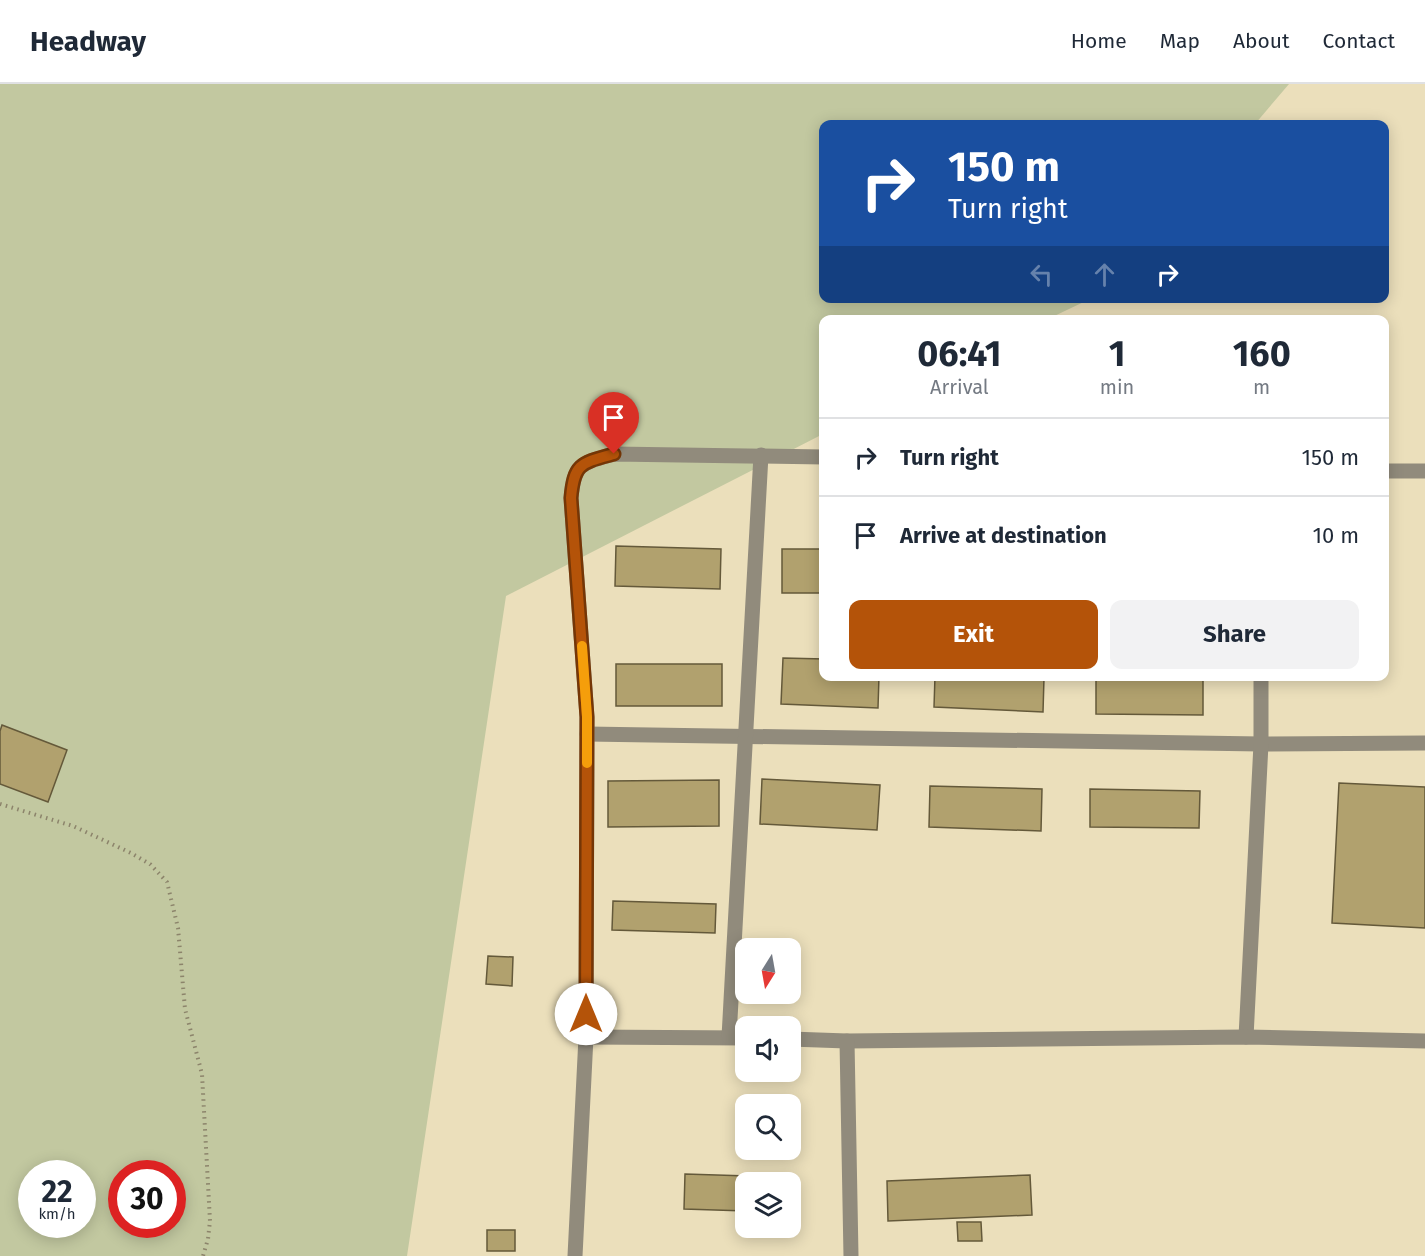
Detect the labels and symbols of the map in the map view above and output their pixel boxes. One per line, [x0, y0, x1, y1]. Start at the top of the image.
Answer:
pin [588, 392, 639, 454]
north arrow [735, 938, 801, 1004]
position arrow [554, 982, 618, 1046]
speed limit sign: 30 [108, 1160, 186, 1238]

